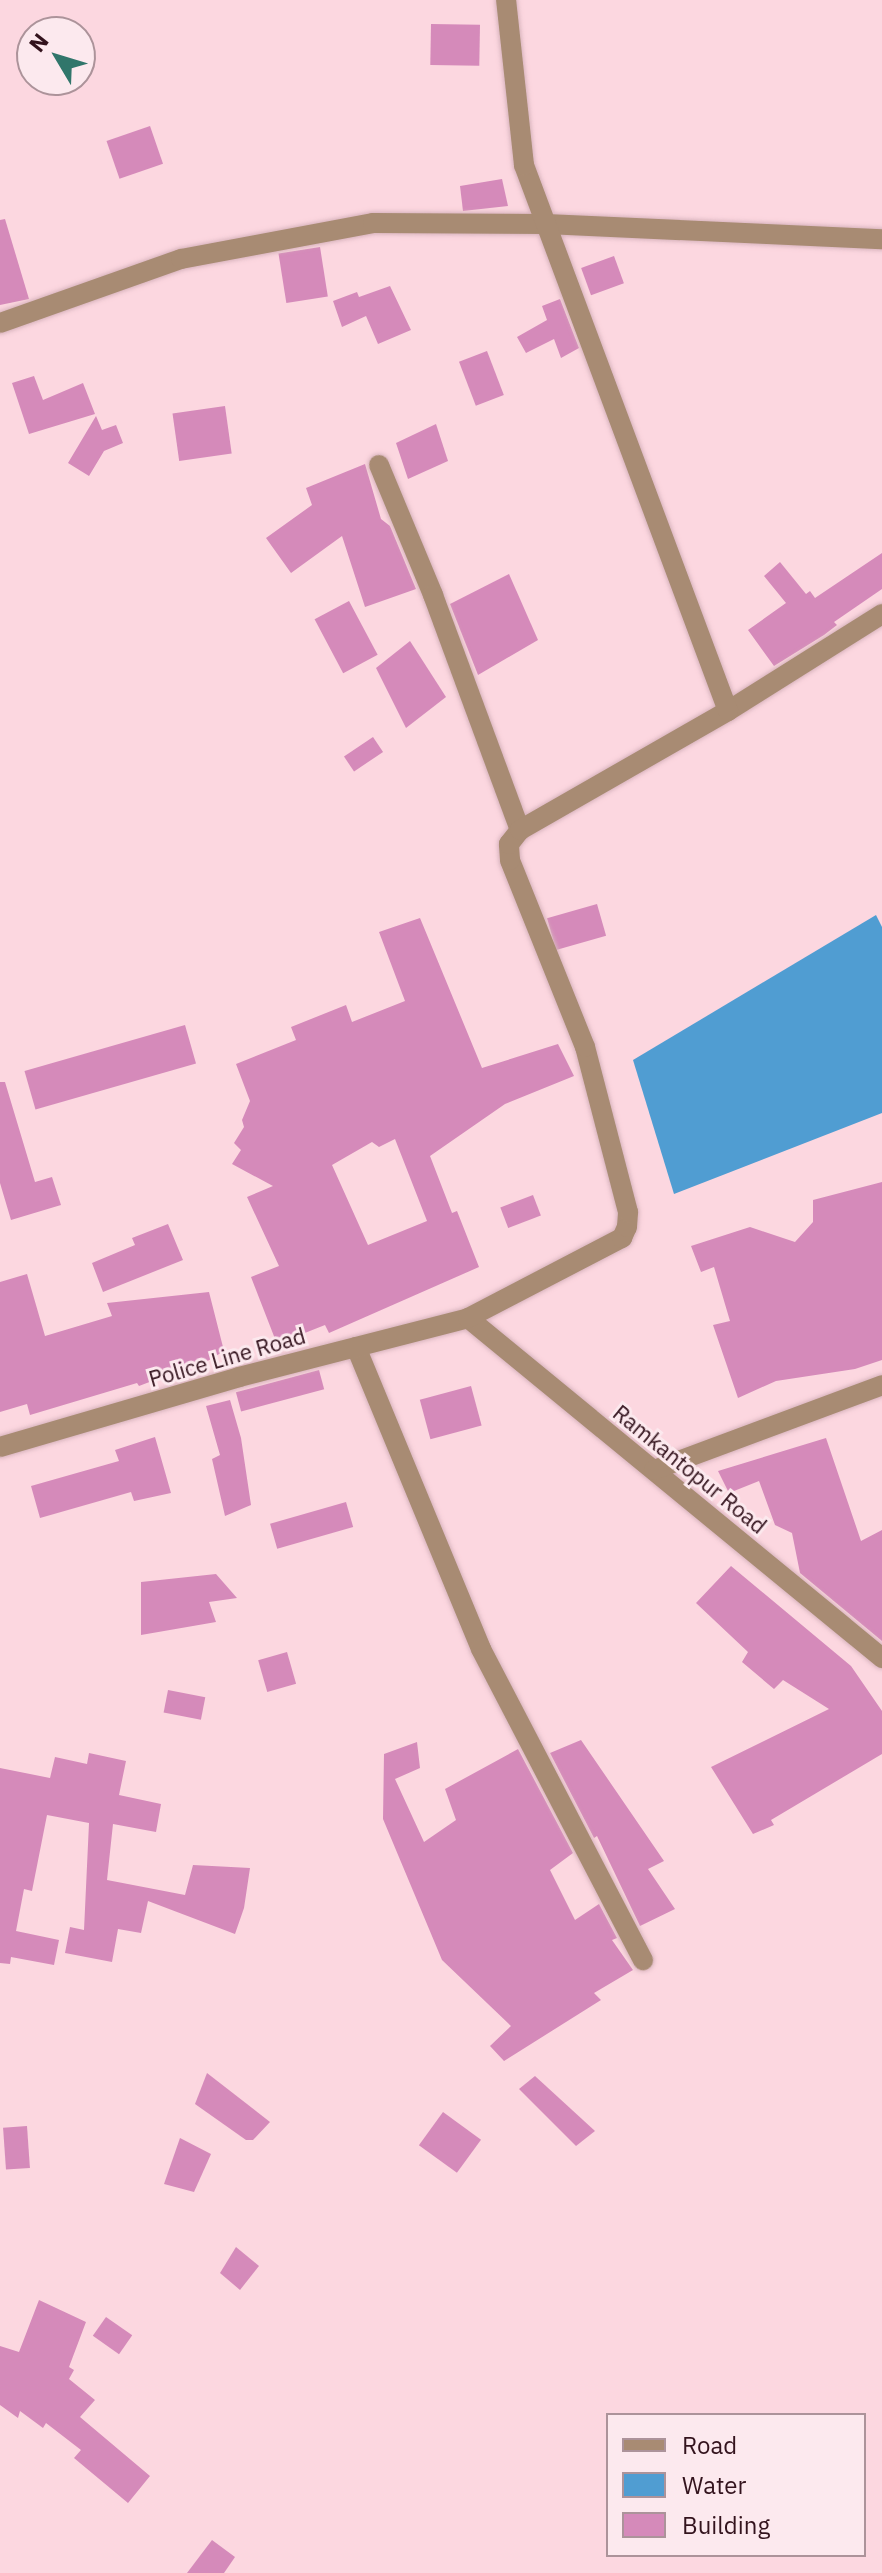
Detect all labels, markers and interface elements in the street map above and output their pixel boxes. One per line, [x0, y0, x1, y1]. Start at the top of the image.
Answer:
north arrow [16, 16, 96, 96]
text: N [22, 27, 55, 57]
street label: Police Line Road [146, 1322, 308, 1392]
street label: Ramkantopur Road [608, 1399, 772, 1539]
legend [606, 2413, 866, 2557]
text: Road [682, 2429, 737, 2461]
text: Water [682, 2469, 746, 2501]
text: Building [682, 2509, 770, 2541]

